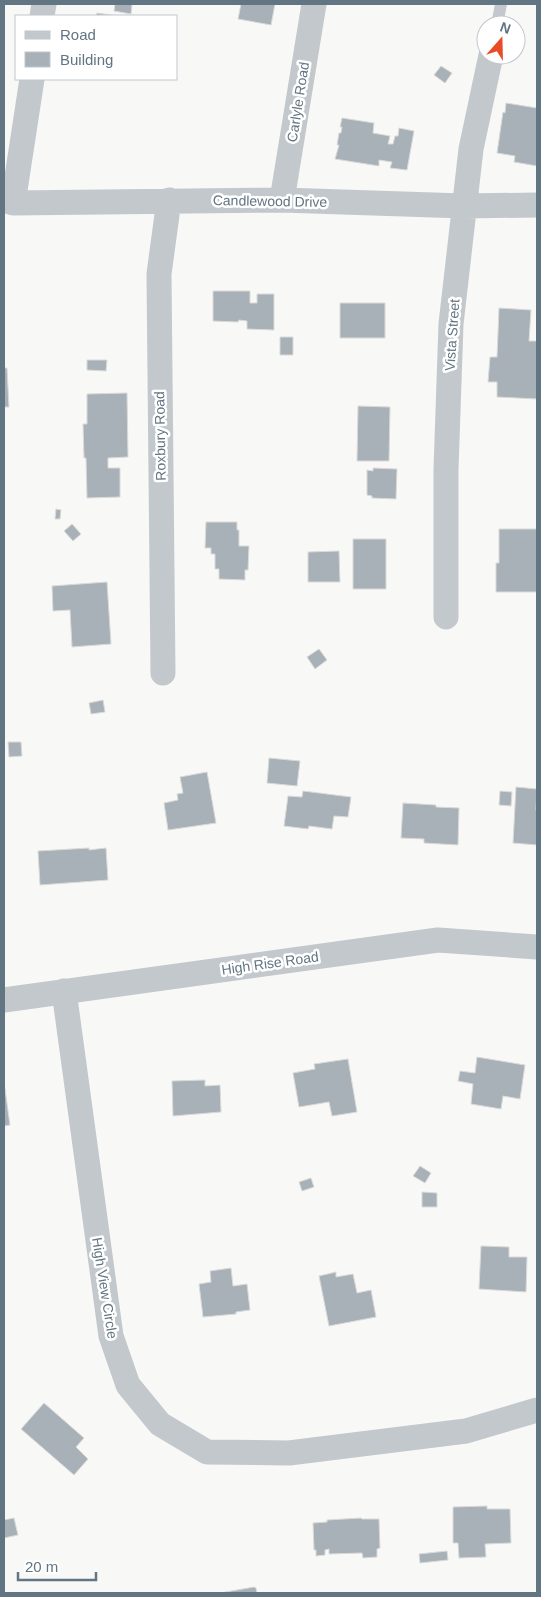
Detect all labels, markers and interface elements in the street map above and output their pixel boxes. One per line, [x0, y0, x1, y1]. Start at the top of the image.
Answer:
legend [15, 15, 178, 80]
north arrow [476, 15, 526, 65]
text: N [498, 19, 513, 37]
text: Road [60, 26, 96, 43]
text: Building [60, 51, 113, 68]
street label: Carlyle Road [284, 61, 312, 143]
street label: Candlewood Drive [213, 192, 328, 210]
street label: Vista Street [442, 298, 463, 372]
street label: Roxbury Road [151, 391, 169, 481]
street label: High Rise Road [220, 948, 320, 978]
street label: High View Circle [89, 1236, 121, 1340]
scale bar [18, 1550, 95, 1582]
text: 20 m [25, 1558, 58, 1575]

